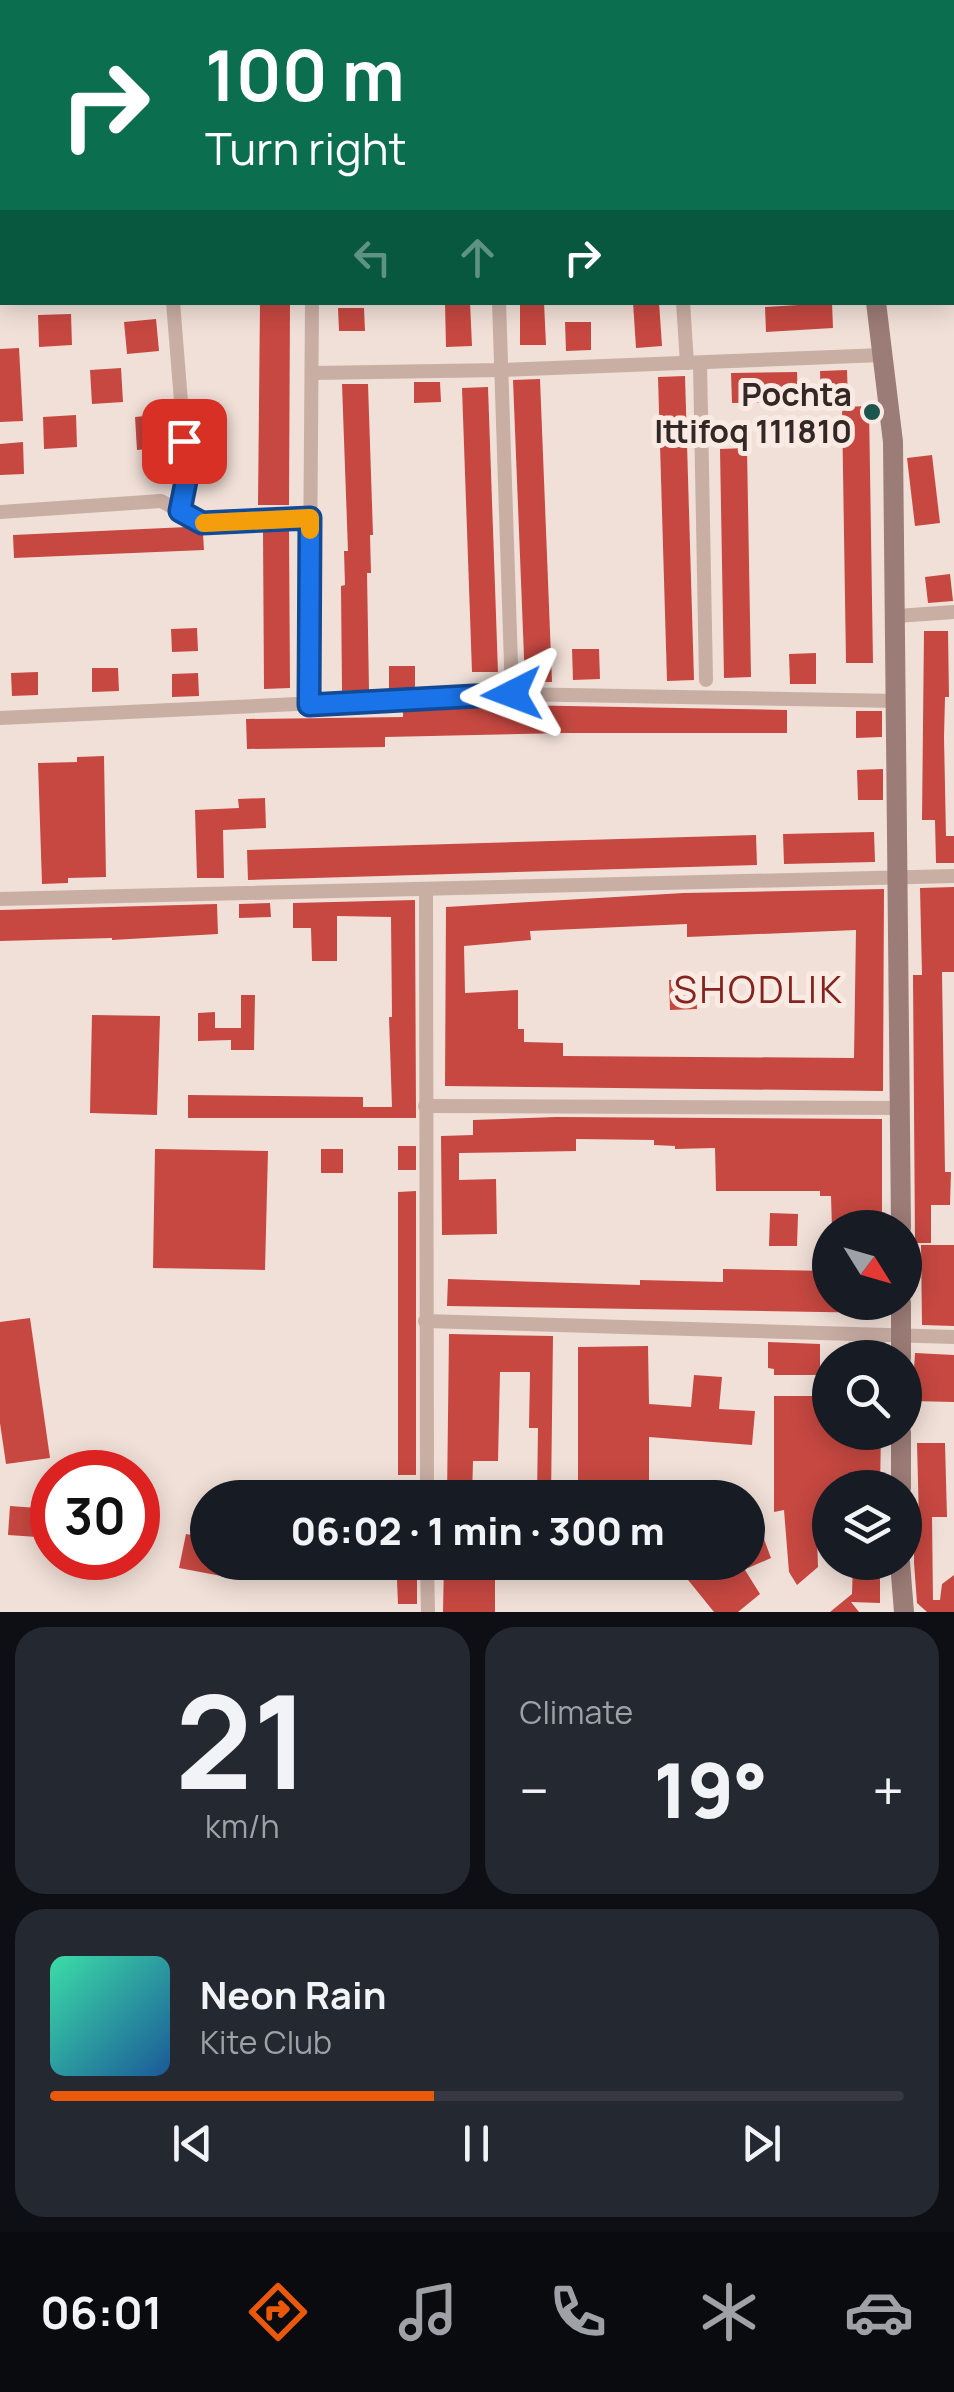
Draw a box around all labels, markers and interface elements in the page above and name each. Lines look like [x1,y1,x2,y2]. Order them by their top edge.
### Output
text: 100 m [205,26,405,122]
icon: right [40,40,170,170]
text: Turn right [205,117,406,179]
icon: left [345,230,400,285]
icon: ahead [450,230,505,285]
icon: right [555,230,610,285]
place label: Pochta Ittifoq 111810 [654,372,852,453]
pin [142,399,227,484]
marker: Pochta Ittifoq 111810 [861,401,883,423]
icon: arrive [157,414,212,469]
position arrow [460,642,564,746]
district label: SHODLIK [674,962,844,1014]
north arrow [812,1210,922,1320]
map controls [812,1210,922,1580]
button: search [812,1340,922,1450]
speed limit sign: 30 [30,1450,160,1580]
button: layers [812,1470,922,1580]
text: 06:02 · 1 min · 300 m [290,1504,665,1556]
text: 21 [175,1650,309,1828]
text: Climate [520,1690,633,1734]
text: 19° [654,1738,768,1841]
text: − [520,1752,549,1828]
text: + [872,1752,904,1828]
text: km/h [205,1804,279,1848]
text: Neon Rain [200,1968,386,2020]
text: Kite Club [200,2020,332,2064]
icon: previous [165,2116,220,2171]
icon: pause [449,2116,504,2171]
icon: next [734,2116,789,2171]
icon: directions [243,2277,313,2347]
icon: music [393,2277,463,2347]
icon: phone [543,2277,613,2347]
icon: climate [694,2277,764,2347]
icon: car [844,2277,914,2347]
text: 06:01 [40,2281,162,2343]

